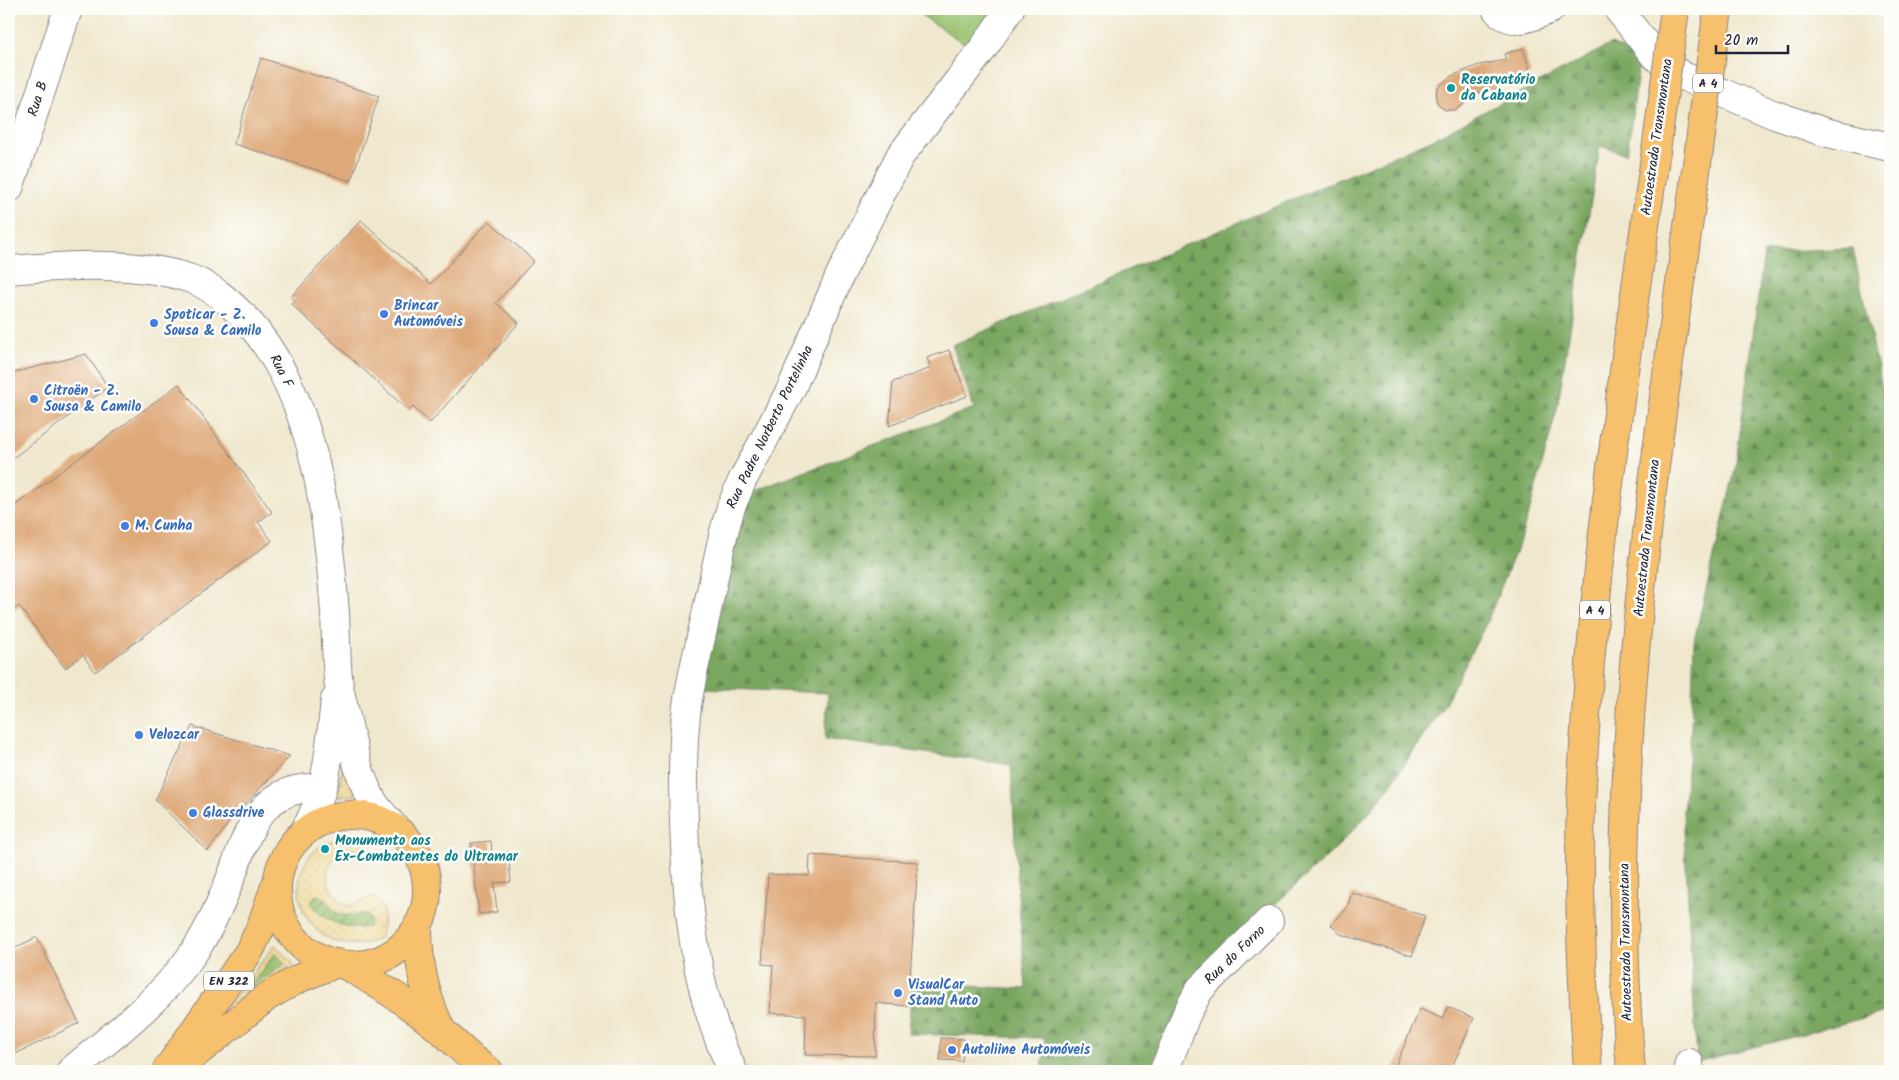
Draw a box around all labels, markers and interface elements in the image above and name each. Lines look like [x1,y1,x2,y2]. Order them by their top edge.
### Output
scale bar [1716,22,1789,54]
text: 20 m [1724,29,1758,53]
street label: Autoestrada Transmontana [1635,57,1679,217]
place label: Reservatório da Cabana [1461,69,1536,107]
road number: A 4 [1693,74,1723,92]
street label: Rua B [22,78,54,120]
marker: Reservatório da Cabana [1445,82,1457,94]
place label: Brincar Automóveis [394,295,463,333]
place label: Spoticar - Z. Sousa & Camilo [164,304,262,342]
marker: Brincar Automóveis [378,308,390,320]
marker: Spoticar - Z. Sousa & Camilo [148,317,160,329]
street label: Rua Padre Norberto Portelinha [721,342,819,512]
street label: Rua F [263,351,299,393]
place label: Citroën - Z. Sousa & Camilo [44,380,142,418]
marker: Citroën - Z. Sousa & Camilo [28,393,40,405]
street label: Autoestrada Transmontana [1628,458,1666,618]
place label: M. Cunha [135,515,193,537]
marker: M. Cunha [119,520,131,532]
road number: A 4 [1580,600,1610,620]
place label: Velozcar [149,724,200,746]
marker: Velozcar [133,729,145,741]
place label: Glassdrive [203,802,264,824]
marker: Glassdrive [187,807,199,819]
place label: Monumento aos Ex-Combatentes do Ultramar [335,830,519,868]
marker: Monumento aos Ex-Combatentes do Ultramar [319,843,331,855]
street label: Autoestrada Transmontana [1614,863,1638,1021]
street label: Rua do Forno [1199,920,1271,990]
road number: EN 322 [204,971,254,990]
place label: VisualCar Stand Auto [908,974,979,1012]
marker: VisualCar Stand Auto [892,987,904,999]
place label: Autoliine Automóveis [962,1039,1091,1061]
marker: Autoliine Automóveis [946,1044,958,1056]

